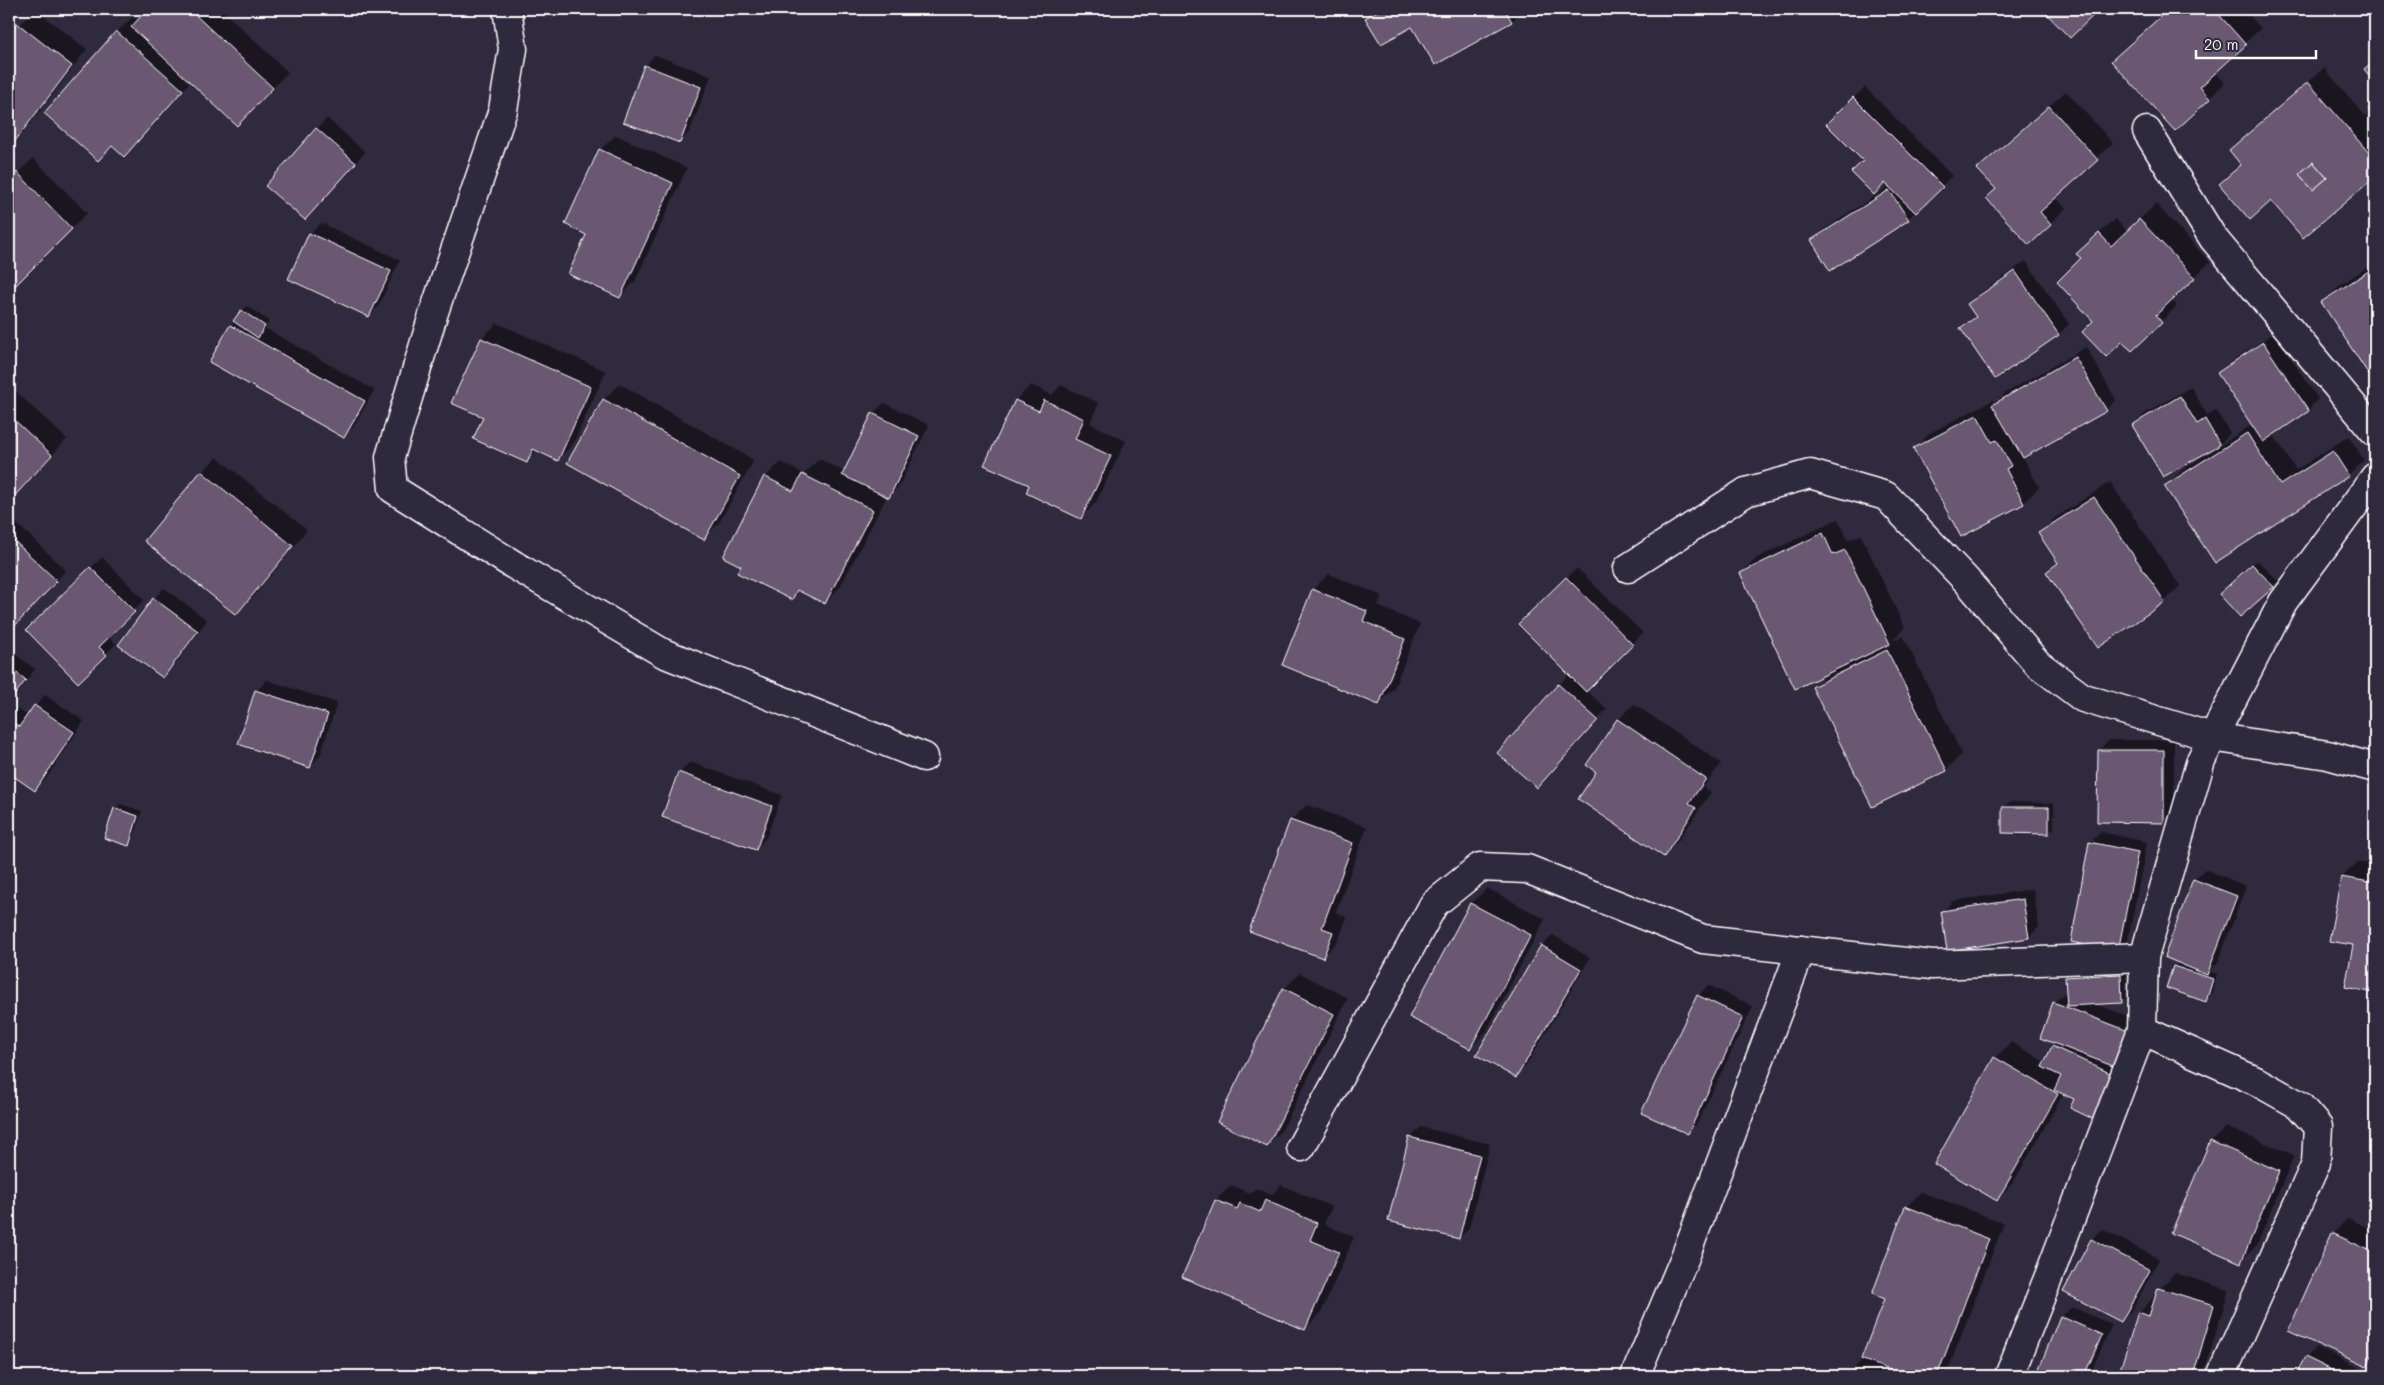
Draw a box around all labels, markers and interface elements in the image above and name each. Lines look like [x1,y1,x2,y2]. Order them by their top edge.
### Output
scale bar [2196,28,2316,60]
text: 20 m [2204,34,2238,54]

